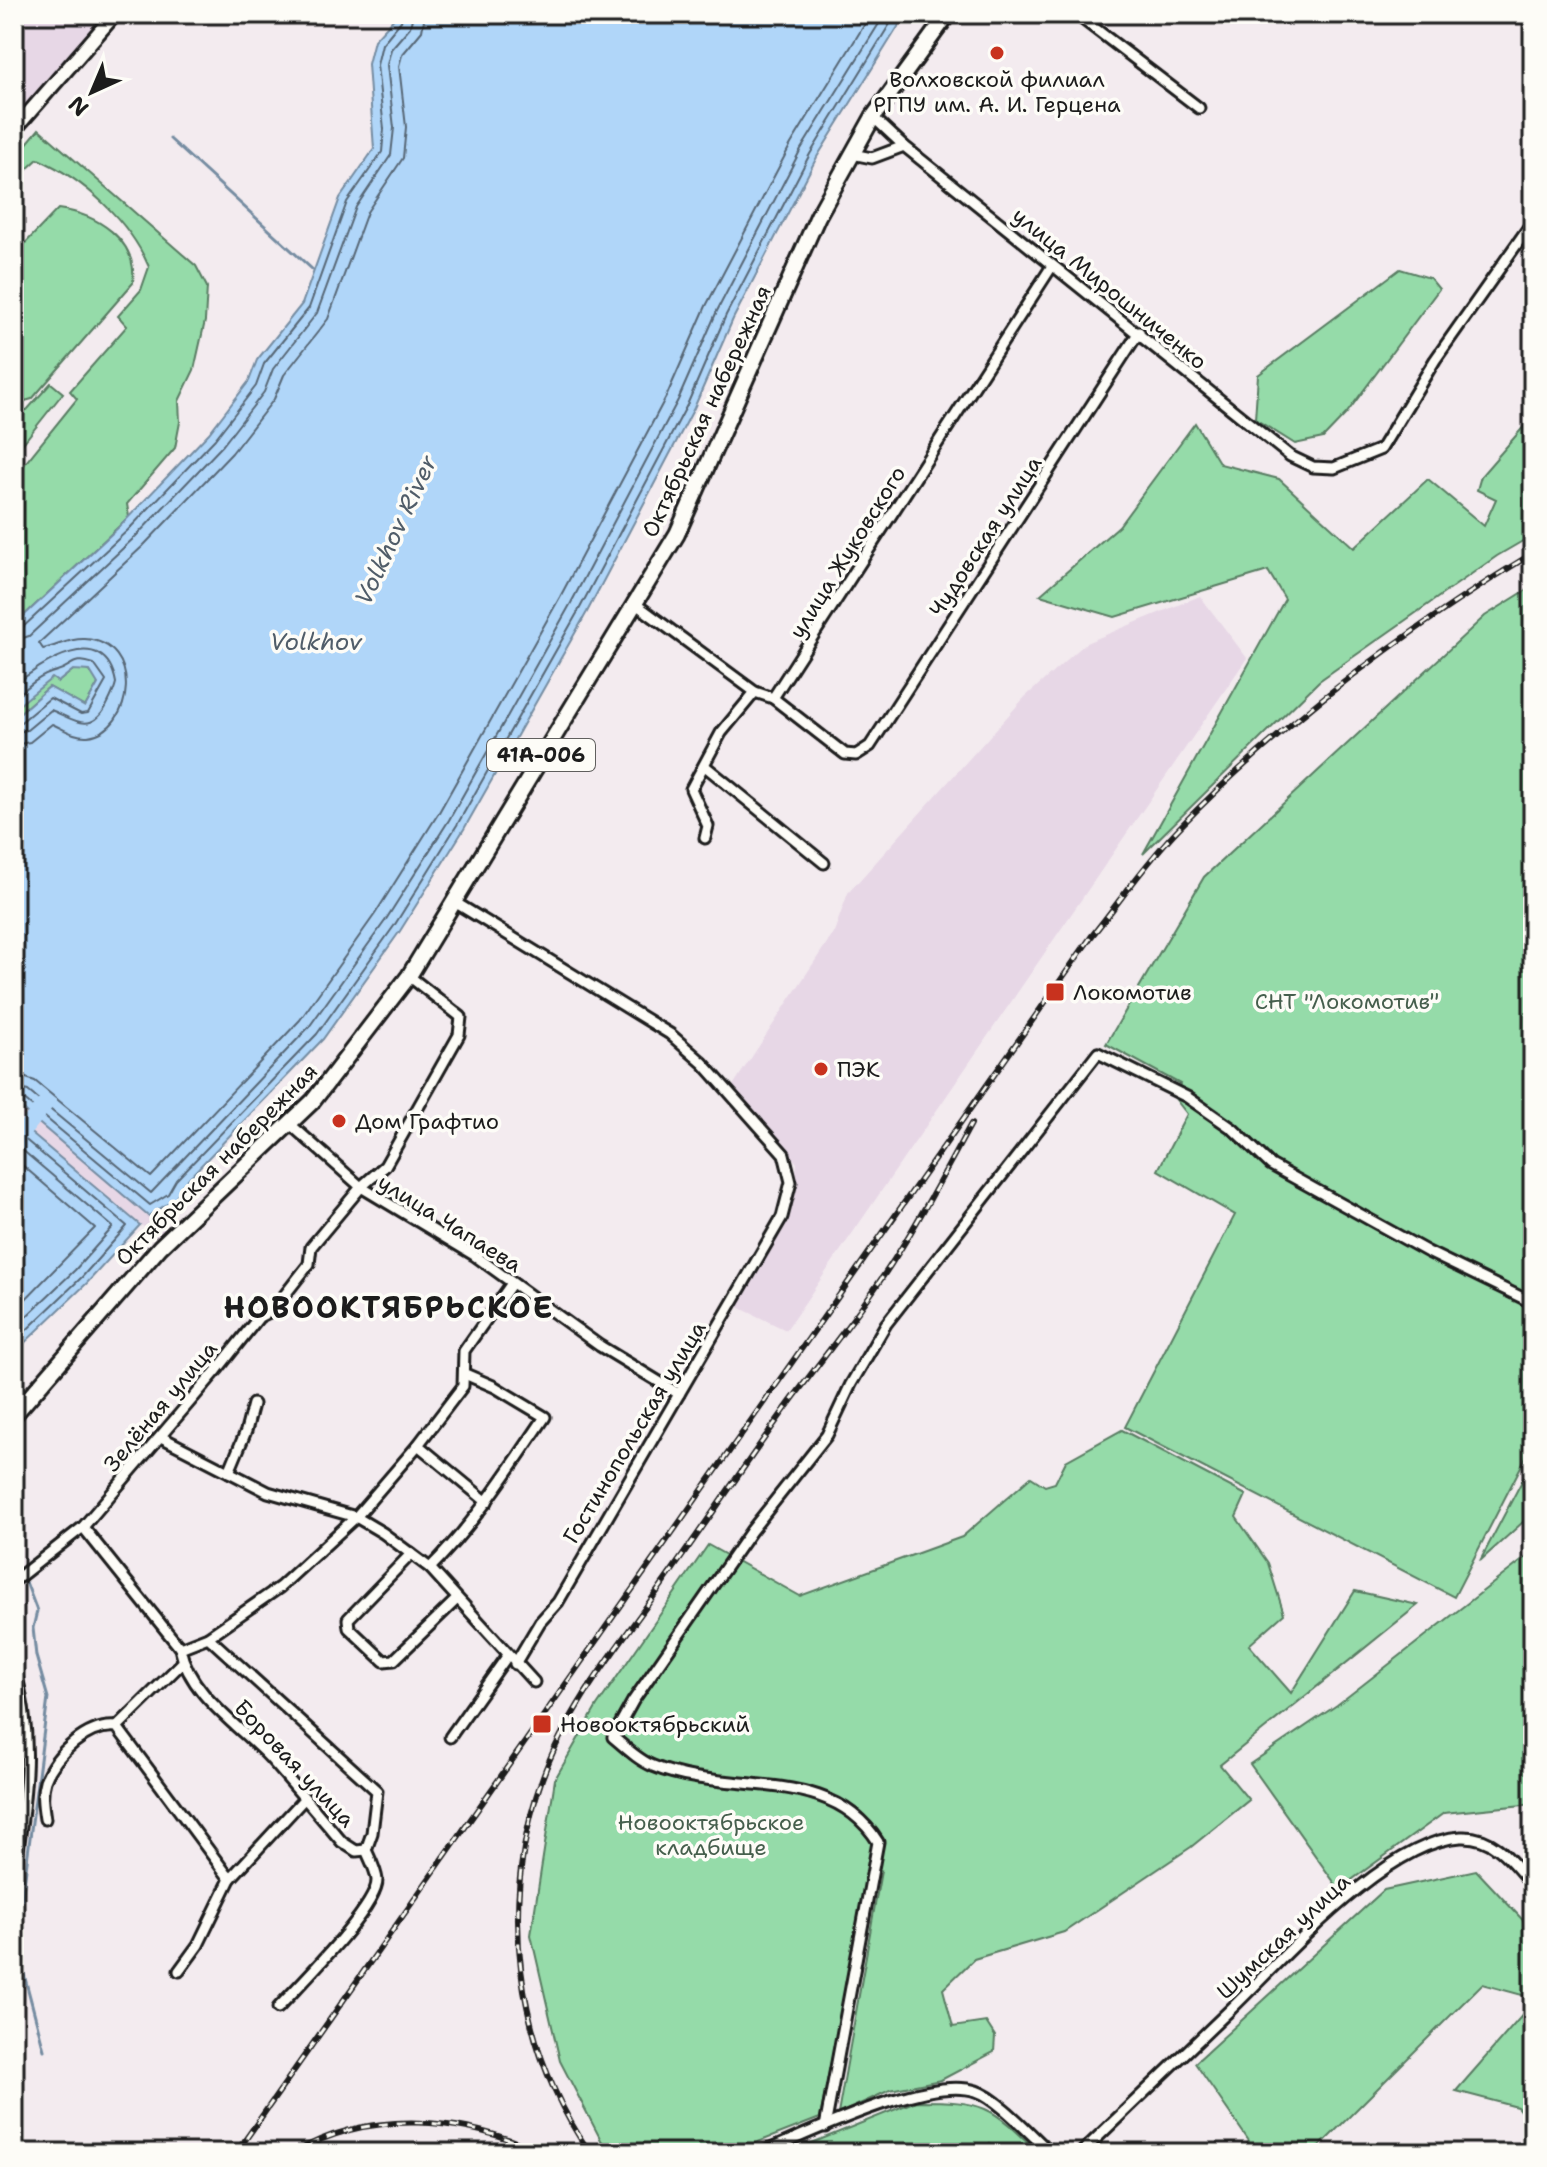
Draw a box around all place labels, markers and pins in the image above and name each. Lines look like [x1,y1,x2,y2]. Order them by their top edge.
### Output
marker: Волховской филиал РГПУ им. А. И. Герцена [988,44,1006,62]
place label: Волховской филиал РГПУ им. А. И. Герцена [873,65,1121,119]
place label: Локомотив [1073,978,1192,1007]
marker: Локомотив [1044,981,1066,1003]
place label: ПЭК [837,1055,880,1084]
marker: ПЭК [812,1060,830,1078]
place label: Дом Графтио [355,1107,499,1136]
marker: Дом Графтио [330,1112,348,1130]
place label: Новооктябрьский [560,1710,750,1739]
marker: Новооктябрьский [531,1713,553,1735]

